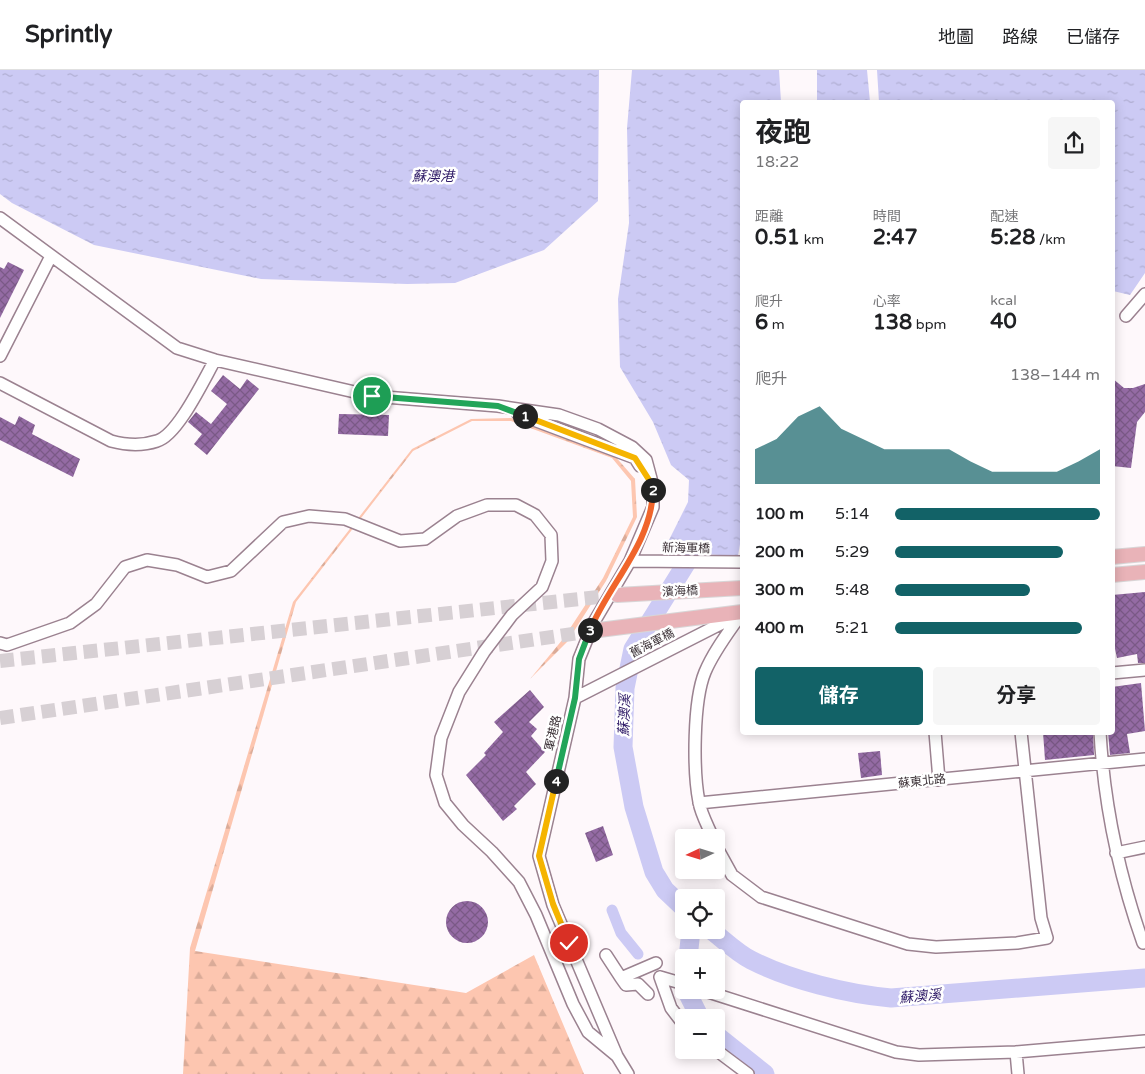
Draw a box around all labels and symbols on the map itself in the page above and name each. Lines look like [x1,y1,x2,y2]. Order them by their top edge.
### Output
water label: 蘇澳港 [412,168,456,185]
pin [351,375,393,417]
pin: 1 [512,404,538,428]
pin: 2 [640,478,666,502]
street label: 新海軍橋 [662,541,710,555]
street label: 濱海橋 [662,583,698,599]
pin: 3 [578,618,602,642]
street label: 舊海軍橋 [627,626,677,660]
water label: 蘇澳溪 [615,692,634,736]
street label: 軍港路 [542,714,564,752]
pin: 4 [544,768,568,794]
street label: 蘇東北路 [897,772,947,790]
north arrow [675,829,725,879]
pin [548,922,590,964]
water label: 蘇澳溪 [898,986,944,1007]

